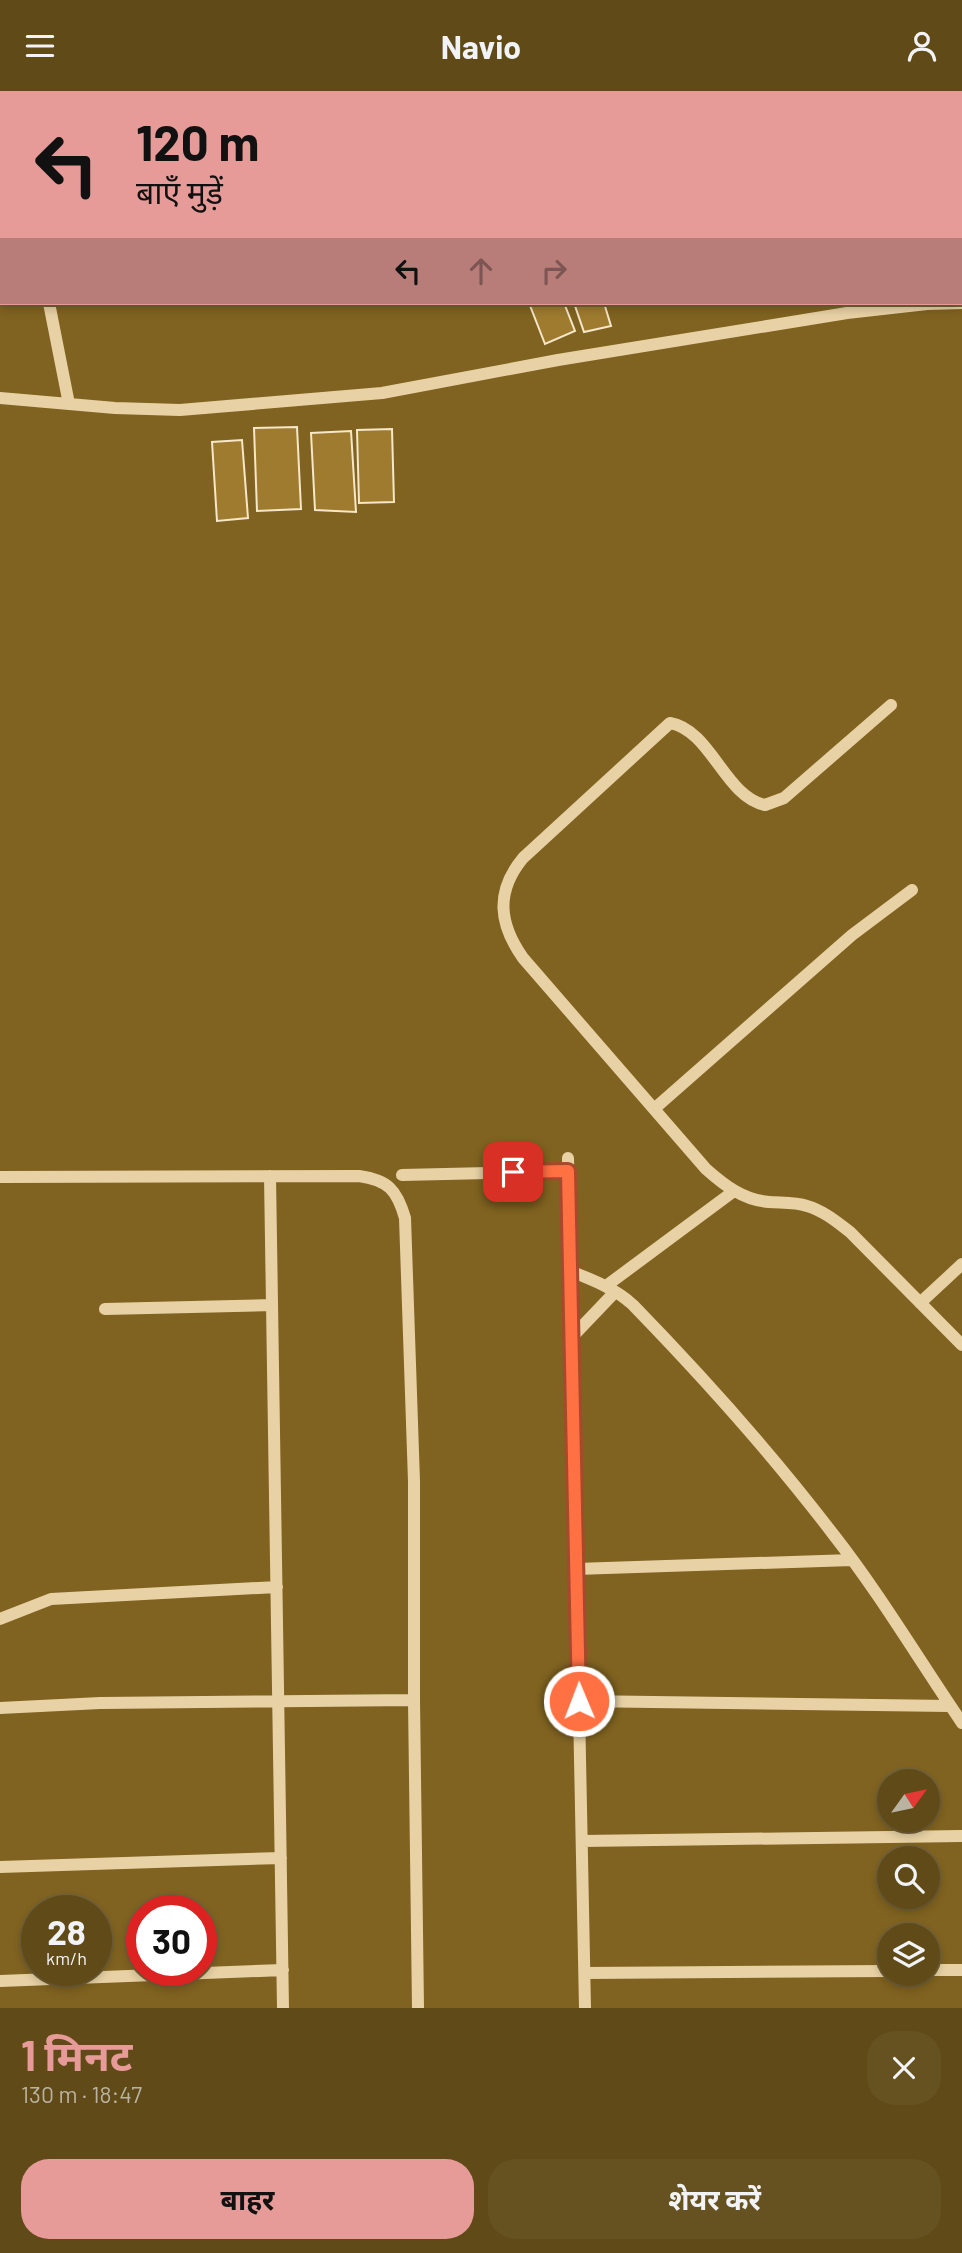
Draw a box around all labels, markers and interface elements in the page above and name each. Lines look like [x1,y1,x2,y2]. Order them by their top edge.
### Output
icon: menu [21,27,59,65]
text: Navio [441,27,521,65]
icon: person [903,27,941,65]
text: 120 m [136,112,259,171]
icon: left [21,119,112,210]
text: बाएँ मुड़ें [136,172,223,210]
icon: left [389,252,427,290]
icon: ahead [462,252,500,290]
icon: right [535,252,573,290]
pin [483,1142,543,1202]
icon: arrive [494,1153,532,1191]
position arrow [542,1664,616,1738]
north arrow [877,1769,940,1832]
map controls [877,1769,940,1986]
button: search [877,1846,940,1909]
speed limit sign: 30 [126,1895,217,1986]
text: 28 [47,1910,86,1952]
button: layers [877,1923,940,1986]
text: km/h [46,1947,87,1969]
text: 1 मिनट [21,2029,132,2079]
button: close [867,2031,941,2105]
text: 130 m · 18:47 [21,2080,142,2108]
button: बाहर [21,2159,474,2239]
button: शेयर करें [488,2159,941,2239]

